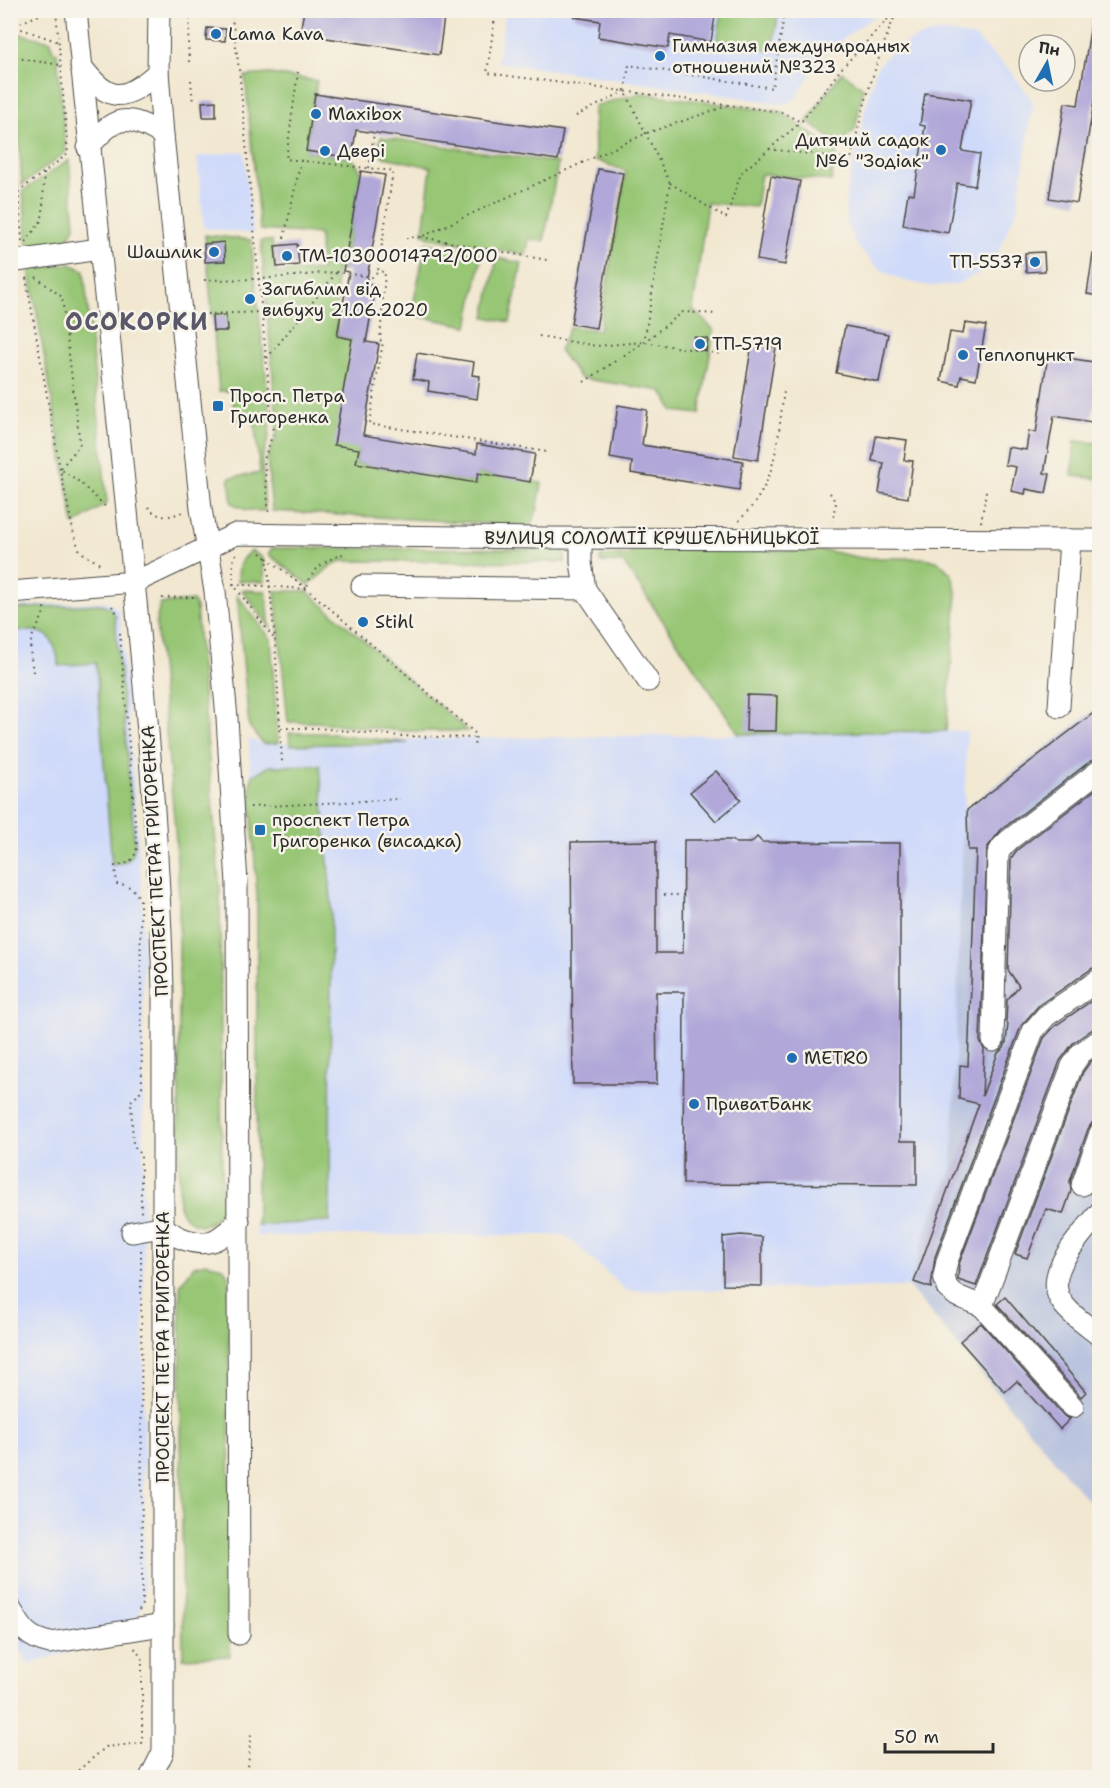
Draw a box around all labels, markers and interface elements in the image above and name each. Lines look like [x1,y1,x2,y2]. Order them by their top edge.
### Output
place label: Lama Kava [228,22,324,46]
marker: Lama Kava [209,27,223,41]
north arrow [1017,33,1077,93]
place label: Гимназия международных отношений №323 [672,34,910,79]
text: Пн [1037,37,1061,61]
marker: Гимназия международных отношений №323 [653,49,667,63]
place label: Maxibox [328,102,402,126]
marker: Maxibox [309,107,323,121]
place label: Дитячий садок №6 "Зодіак" [795,128,929,173]
place label: Двері [337,139,385,163]
marker: Дитячий садок №6 "Зодіак" [934,143,948,157]
marker: Двері [318,144,332,158]
place label: Шашлик [127,240,202,264]
place label: ТМ-10300014792/000 [299,244,498,268]
marker: Шашлик [207,245,221,259]
marker: ТМ-10300014792/000 [280,249,294,263]
place label: ТП-5537 [949,250,1023,274]
marker: ТП-5537 [1028,255,1042,269]
place label: Загиблим від вибуху 21.06.2020 [262,277,428,322]
marker: Загиблим від вибуху 21.06.2020 [243,292,257,306]
district label: ОСОКОРКИ [65,306,209,338]
place label: ТП-5719 [712,332,783,356]
marker: ТП-5719 [693,337,707,351]
place label: Теплопункт [975,343,1076,367]
marker: Теплопункт [956,348,970,362]
place label: Просп. Петра Григоренка [230,384,345,429]
marker: Просп. Петра Григоренка [211,399,225,413]
street label: ВУЛИЦЯ СОЛОМІЇ КРУШЕЛЬНИЦЬКОЇ [484,526,820,550]
place label: Stihl [375,610,414,634]
marker: Stihl [356,615,370,629]
street label: ПРОСПЕКТ ПЕТРА ГРИГОРЕНКА [136,725,174,997]
place label: проспект Петра Григоренка (висадка) [272,808,462,853]
marker: проспект Петра Григоренка (висадка) [253,823,267,837]
place label: METRO [804,1046,868,1070]
marker: METRO [785,1051,799,1065]
place label: ПриватБанк [706,1092,812,1116]
marker: ПриватБанк [687,1097,701,1111]
street label: ПРОСПЕКТ ПЕТРА ГРИГОРЕНКА [151,1211,175,1483]
scale bar [885,1716,993,1754]
text: 50 m [894,1725,939,1749]

